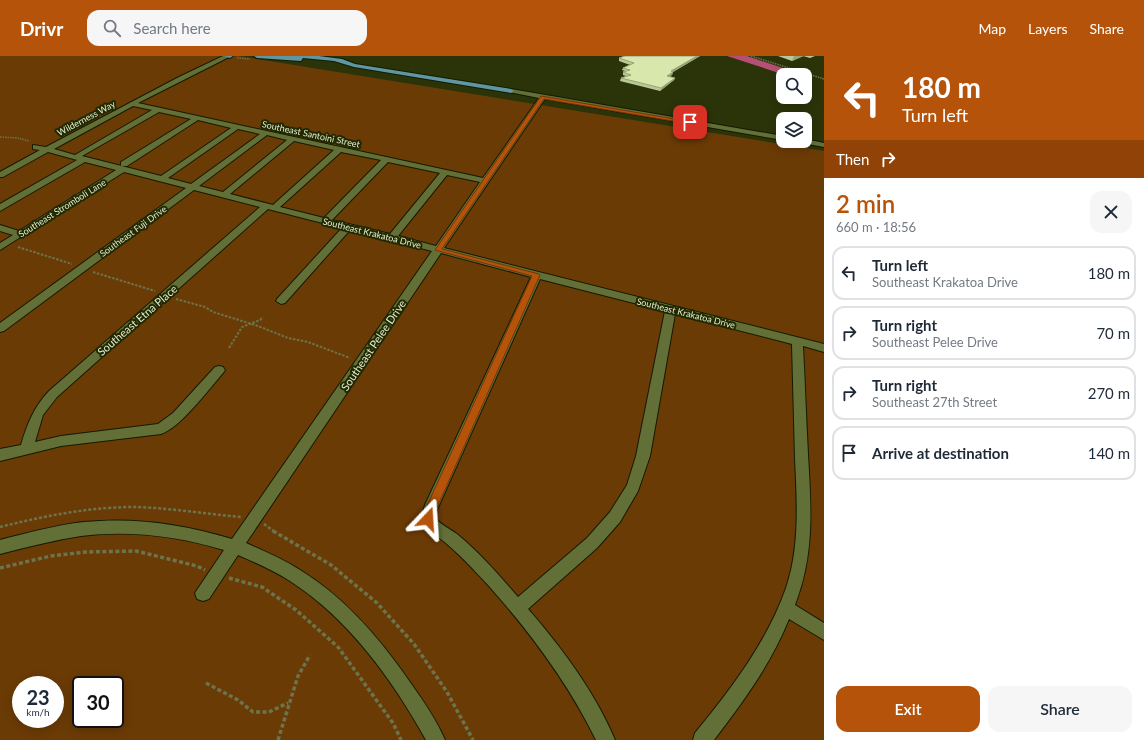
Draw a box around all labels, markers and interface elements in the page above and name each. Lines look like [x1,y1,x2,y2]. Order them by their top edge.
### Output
search box [87,10,367,46]
text: Drivr [20,17,63,40]
icon: search [101,17,123,39]
text: Search here [133,19,211,37]
text: Map [978,20,1006,37]
text: Layers [1028,20,1068,37]
text: Share [1090,20,1124,37]
map controls [776,68,812,148]
button: search [776,68,812,104]
text: 180 m [902,70,981,104]
icon: left [836,72,888,124]
street label: Wilderness Way [55,98,117,138]
text: Turn left [902,104,968,126]
pin [673,105,707,139]
icon: arrive [679,111,701,133]
button: layers [776,112,812,148]
street label: Southeast Santoini Street [261,118,362,150]
icon: right [877,148,899,170]
text: Then [836,150,869,168]
street label: Southeast Stromboli Lane [16,176,108,239]
text: 2 min [836,189,895,218]
button: close [1090,191,1132,233]
street label: Southeast Fuji Drive [98,203,169,259]
street label: Southeast Krakatoa Drive [322,215,423,251]
text: 660 m · 18:56 [836,219,916,235]
text: Turn left [872,256,928,274]
icon: left [838,262,860,284]
text: 180 m [1088,264,1130,282]
text: Southeast Krakatoa Drive [872,274,1018,290]
street label: Southeast Etna Place [95,282,180,358]
street label: Southeast Krakatoa Drive [636,295,737,331]
street label: Southeast Pelee Drive [338,297,408,393]
text: Turn right [872,316,937,334]
icon: right [838,322,860,344]
text: 70 m [1096,324,1130,342]
text: Southeast Pelee Drive [872,334,998,350]
text: Turn right [872,376,937,394]
icon: right [838,382,860,404]
text: 270 m [1088,384,1130,402]
text: Southeast 27th Street [872,394,997,410]
icon: arrive [838,442,860,464]
text: Arrive at destination [872,444,1009,462]
text: 140 m [1088,444,1130,462]
position arrow [407,498,449,540]
speed limit sign: 30 [72,676,124,728]
text: 23 [26,685,50,709]
button: Exit [836,686,980,732]
button: Share [988,686,1132,732]
text: km/h [26,706,50,718]

